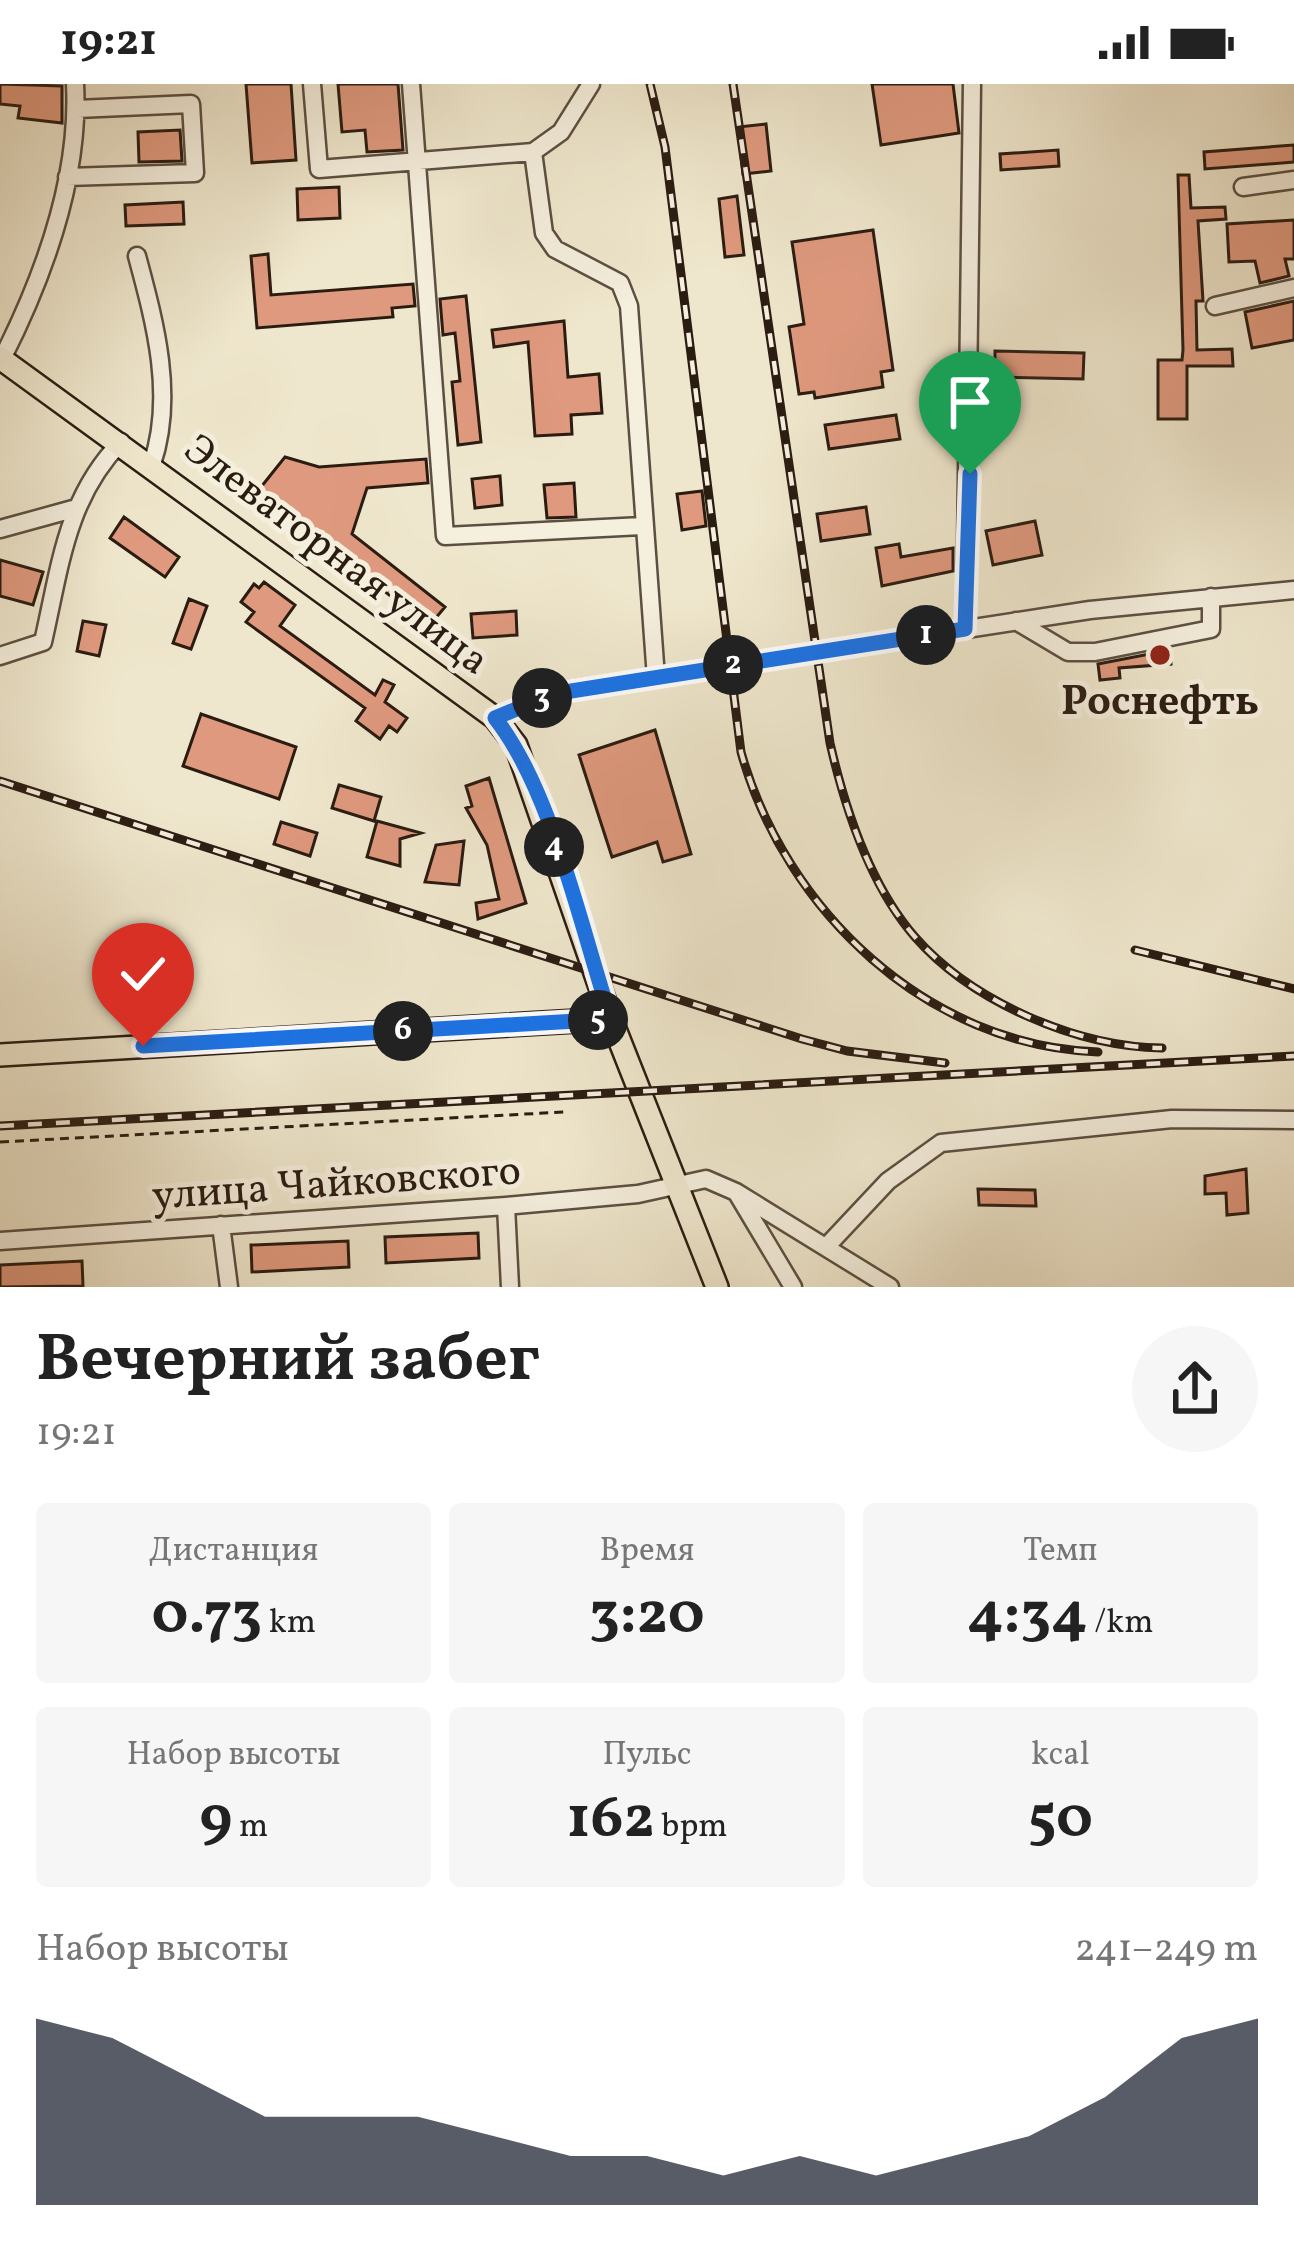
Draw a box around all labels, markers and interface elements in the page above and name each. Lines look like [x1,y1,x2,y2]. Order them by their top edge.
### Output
text: 19:21 [60,11,157,74]
pin [919,351,1021,474]
icon: arrive [937,369,1003,435]
street label: Элеваторная улица [170,422,500,691]
pin: 1 [896,605,956,665]
text: 1 [919,612,933,658]
pin: 2 [703,635,763,695]
text: 2 [724,642,742,688]
marker: Роснефть [1147,642,1173,668]
pin: 3 [512,668,572,728]
place label: Роснефть [1061,674,1259,733]
text: 3 [534,675,550,721]
pin: 4 [524,817,584,877]
text: 4 [544,824,564,870]
pin [92,923,194,1046]
icon: check [110,941,176,1007]
pin: 5 [568,990,628,1050]
text: 5 [590,997,606,1043]
pin: 6 [373,1001,433,1061]
text: 6 [394,1008,412,1054]
street label: улица Чайковского [150,1143,523,1228]
text: Вечерний забег [36,1316,540,1408]
button: share [1132,1326,1258,1452]
text: 19:21 [36,1407,117,1461]
text: Дистанция [149,1529,319,1575]
text: Время [600,1529,694,1575]
text: Темп [1023,1529,1098,1575]
text: 0.73 [151,1575,262,1658]
text: 3:20 [589,1575,705,1658]
text: 4:34 [967,1575,1088,1658]
text: km [262,1601,316,1647]
text: /km [1088,1601,1153,1647]
text: Набор высоты [127,1733,341,1779]
text: Пульс [602,1733,692,1779]
text: kcal [1031,1733,1090,1779]
text: 9 [199,1779,232,1862]
text: 162 [566,1779,655,1862]
text: 50 [1028,1779,1093,1862]
text: m [232,1805,268,1851]
text: bpm [655,1805,728,1851]
text: Набор высоты [36,1923,289,1977]
text: 241–249 m [1074,1923,1258,1977]

